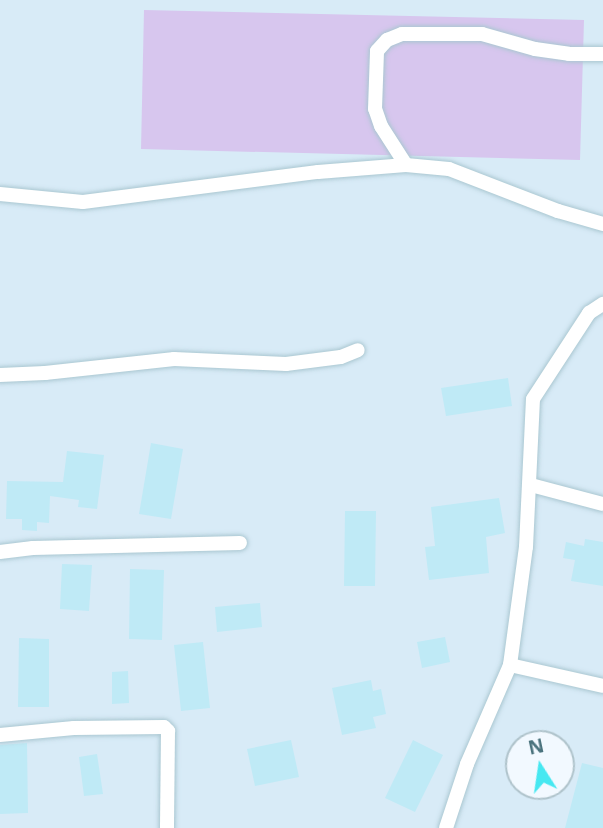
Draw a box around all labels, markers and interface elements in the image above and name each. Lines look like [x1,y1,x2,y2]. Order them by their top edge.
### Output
north arrow [505,730,575,800]
text: N [526,732,546,761]

